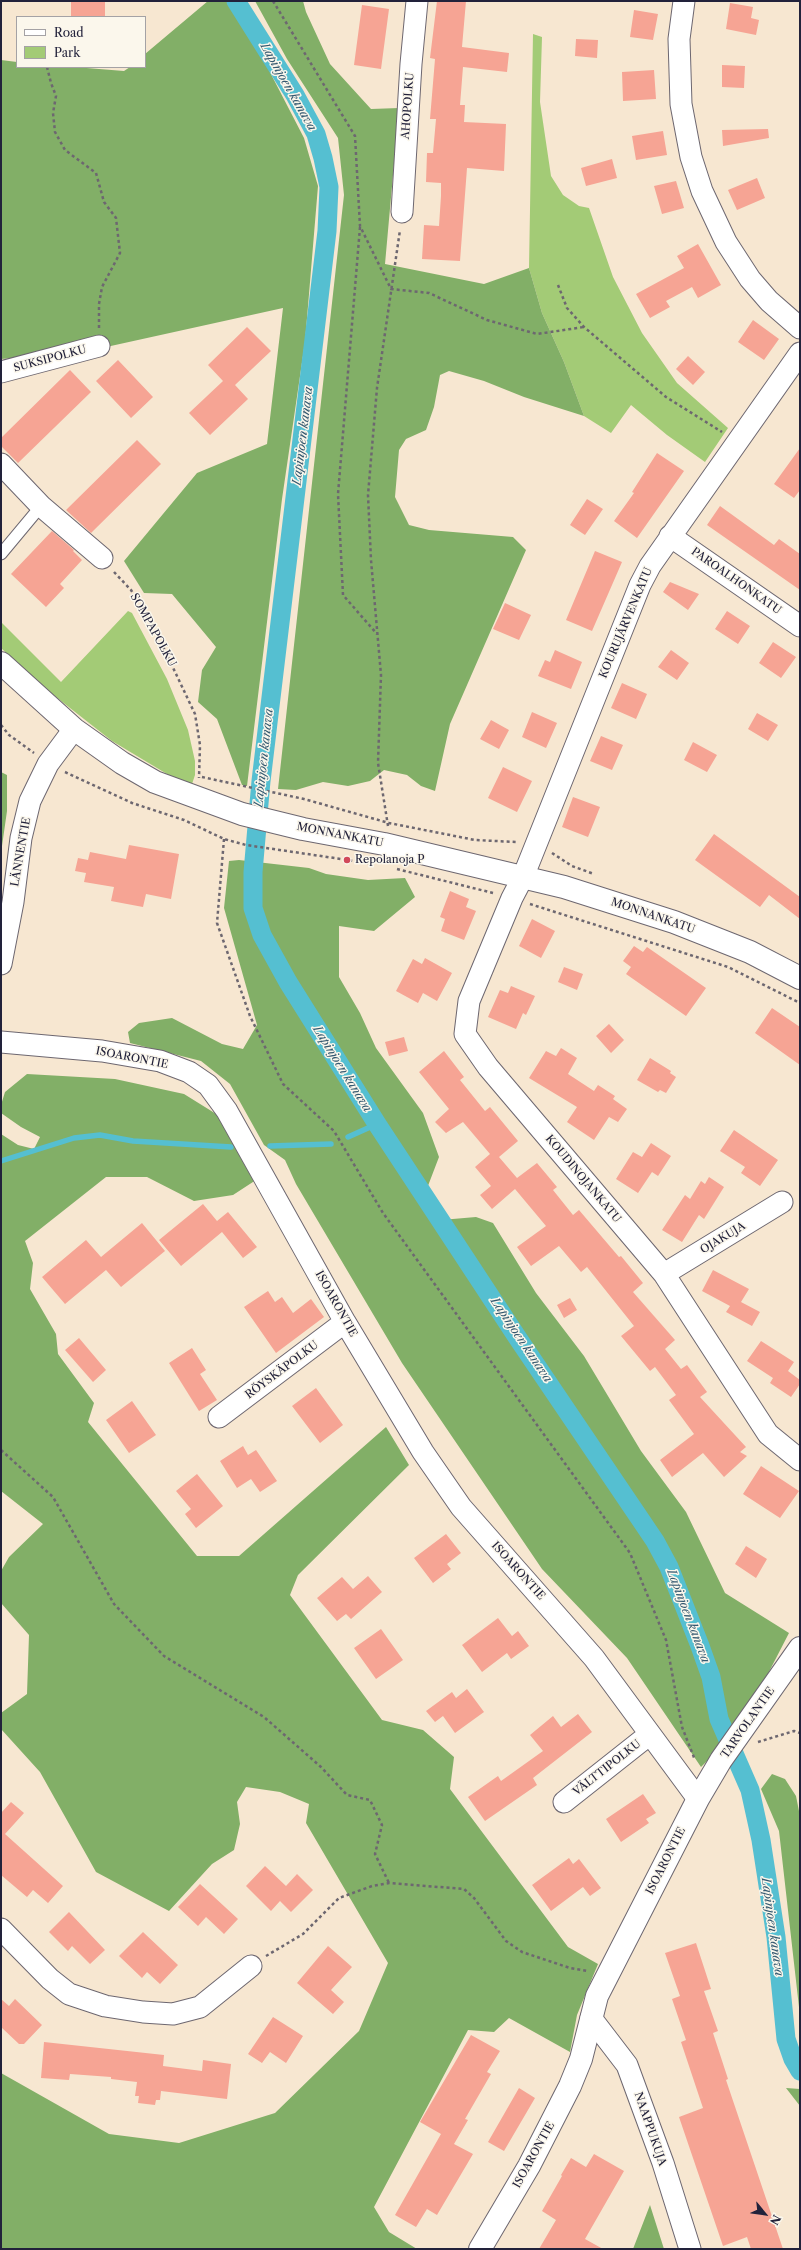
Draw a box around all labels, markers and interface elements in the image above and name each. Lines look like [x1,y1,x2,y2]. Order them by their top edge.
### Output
legend [16,16,146,68]
text: Road [54,25,84,40]
water label: Lapinjoen kanava [257,40,319,134]
text: Park [54,45,80,60]
street label: AHOPOLKU [399,72,417,140]
street label: SUKSIPOLKU [12,343,88,375]
water label: Lapinjoen kanava [290,386,316,486]
street label: PAROALHONKATU [688,545,784,617]
street label: KOURUJÄRVENKATU [597,566,655,680]
street label: SOMPAPOLKU [127,591,179,669]
water label: Lapinjoen kanava [252,708,276,808]
street label: LÄNNENTIE [8,816,34,888]
street label: MONNANKATU [296,820,384,850]
place label: Repolanoja P [355,853,424,867]
marker: Repolanoja P [342,855,352,865]
street label: MONNANKATU [609,895,697,937]
water label: Lapinjoen kanava [310,1023,374,1115]
street label: ISOARONTIE [95,1044,169,1072]
street label: KOUDINOJANKATU [542,1133,624,1225]
street label: OJAKUJA [698,1219,748,1257]
street label: ISOARONTIE [312,1269,360,1339]
water label: Lapinjoen kanava [487,1295,555,1385]
street label: RÖYSKÄPOLKU [243,1338,321,1402]
street label: ISOARONTIE [488,1539,548,1603]
water label: Lapinjoen kanava [663,1567,713,1665]
street label: TARVOLANTIE [718,1685,778,1761]
street label: VÄLTTIPOLKU [570,1737,644,1799]
street label: ISOARONTIE [643,1825,689,1897]
water label: Lapinjoen kanava [758,1877,786,1977]
street label: NAAPPUKUJA [631,2090,669,2168]
street label: ISOARONTIE [510,2120,558,2190]
north arrow [745,2194,785,2234]
text: N [767,2212,784,2227]

